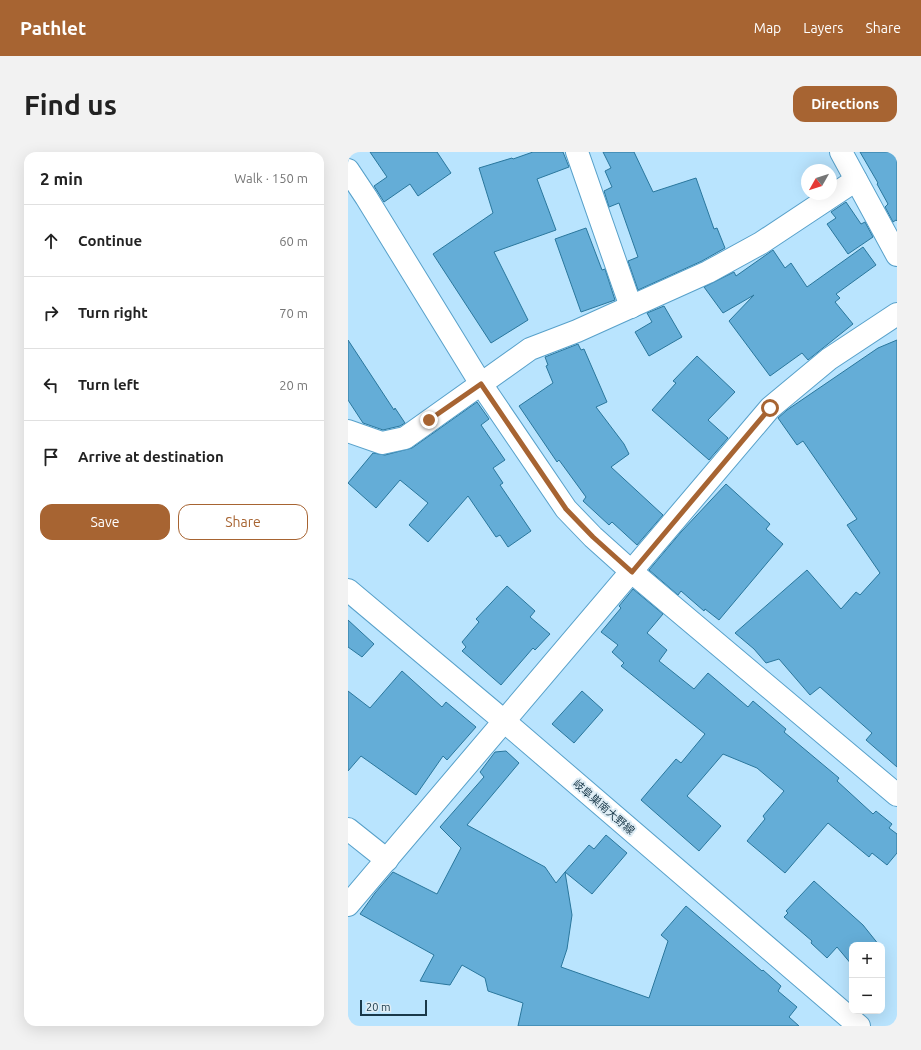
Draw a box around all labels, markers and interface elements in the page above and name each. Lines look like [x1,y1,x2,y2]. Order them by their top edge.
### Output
text: Pathlet [20,17,86,39]
text: Map [754,20,781,36]
text: Layers [803,20,843,36]
text: Share [865,20,901,36]
button: Directions [793,86,897,122]
text: Find us [24,89,117,120]
north arrow [801,164,837,200]
text: 2 min [40,169,83,188]
text: Walk · 150 m [234,171,308,185]
icon: ahead [40,230,62,252]
text: Continue [78,232,142,249]
text: 60 m [279,234,308,248]
icon: right [40,302,62,324]
text: Turn right [78,304,148,321]
text: 70 m [279,306,308,320]
icon: left [40,374,62,396]
text: Turn left [78,376,139,393]
text: 20 m [279,378,308,392]
route start [761,399,779,417]
route end [420,411,438,429]
icon: arrive [40,446,62,468]
text: Arrive at destination [78,448,224,465]
button: Save [40,504,170,540]
button: Share [178,504,308,540]
street label: 岐阜巣南大野線 [571,777,637,837]
map controls [849,942,885,1014]
button: + [849,942,885,978]
button: − [849,978,885,1014]
scale bar [360,998,427,1017]
text: 20 m [366,1001,390,1013]

